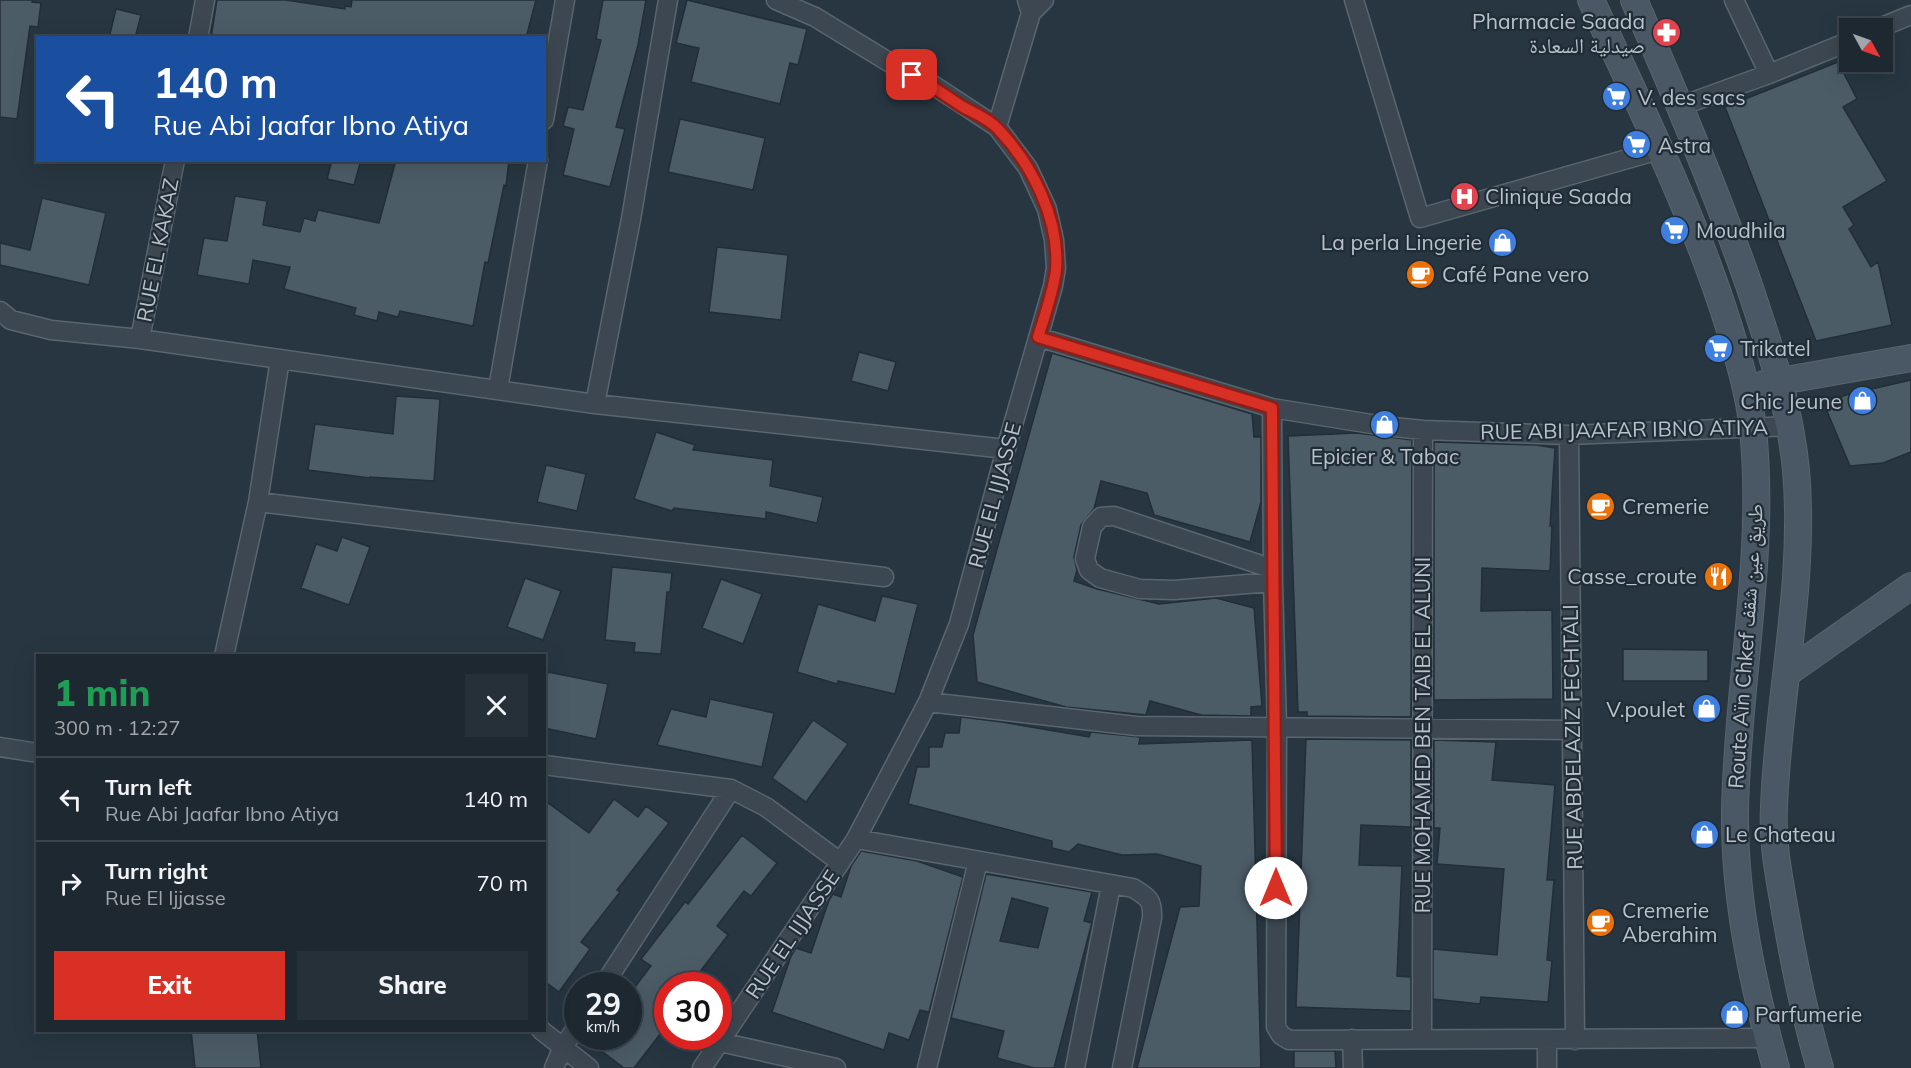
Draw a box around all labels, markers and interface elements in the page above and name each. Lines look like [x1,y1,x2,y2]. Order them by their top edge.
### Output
place label: Pharmacie Saada صيدلية السعادة [1472,8,1645,58]
pharmacy icon: Pharmacie Saada صيدلية السعادة [1650,17,1682,49]
north arrow [1839,18,1893,72]
map controls [1839,18,1893,72]
pin [886,49,937,100]
text: 140 m [153,56,278,109]
icon: arrive [895,58,928,91]
icon: left [54,60,132,138]
supermarket icon: V. des sacs [1601,81,1633,113]
place label: V. des sacs [1638,84,1746,110]
text: Rue Abi Jaafar Ibno Atiya [153,108,469,142]
supermarket icon: Astra [1621,129,1653,161]
place label: Astra [1658,132,1711,158]
street label: RUE EL KAKAZ [130,176,184,324]
hospital icon: Clinique Saada [1448,180,1480,212]
place label: Clinique Saada [1485,183,1632,209]
supermarket icon: Moudhila [1659,214,1691,246]
place label: Moudhila [1696,217,1786,243]
shop icon: La perla Lingerie [1487,226,1519,258]
place label: La perla Lingerie [1321,229,1482,255]
cafe icon: Café Pane vero [1405,258,1437,290]
place label: Café Pane vero [1442,261,1589,287]
supermarket icon: Trikatel [1703,332,1735,364]
place label: Trikatel [1740,335,1811,361]
shop icon: Chic Jeune [1847,385,1879,417]
place label: Chic Jeune [1740,388,1842,414]
shop icon: Epicier & Tabac [1369,409,1401,441]
street label: RUE ABI JAAFAR IBNO ATIYA [1480,413,1769,445]
street label: RUE EL IJJASSE [962,419,1026,571]
place label: Epicier & Tabac [1311,443,1459,469]
cafe icon: Cremerie [1585,490,1617,522]
place label: Cremerie [1622,493,1709,519]
street label: Route Aïn Chkef طريق عين شقف [1722,503,1769,789]
street label: RUE MOHAMED BEN TAIB EL ALUNI [1409,557,1435,913]
restaurant icon: Casse_croute [1702,560,1734,592]
place label: Casse_croute [1567,563,1697,589]
street label: RUE ABDELAZIZ FECHTALI [1557,604,1587,870]
text: 1 min [54,670,150,715]
button: close [465,674,528,737]
shop icon: V.poulet [1690,693,1722,725]
place label: V.poulet [1606,696,1685,722]
text: 300 m · 12:27 [54,715,180,740]
text: Turn left [105,773,192,801]
icon: left [54,783,87,816]
text: 140 m [463,785,528,813]
text: Rue Abi Jaafar Ibno Atiya [105,801,339,826]
shop icon: Le Chateau [1688,818,1720,850]
place label: Le Chateau [1725,821,1836,847]
position arrow [1244,856,1308,920]
text: Turn right [105,857,208,885]
street label: RUE EL IJJASSE [739,865,845,1003]
icon: right [54,867,87,900]
text: 70 m [477,869,528,897]
text: Rue El Ijjasse [105,885,226,910]
place label: Cremerie Aberahim [1622,897,1717,947]
cafe icon: Cremerie Aberahim [1585,906,1617,938]
button: Exit [54,951,285,1020]
button: Share [297,951,528,1020]
speed limit sign: 30 [654,972,732,1050]
text: 29 [585,985,621,1023]
shop icon: Parfumerie [1718,998,1750,1030]
place label: Parfumerie [1755,1001,1862,1027]
text: km/h [586,1017,620,1036]

